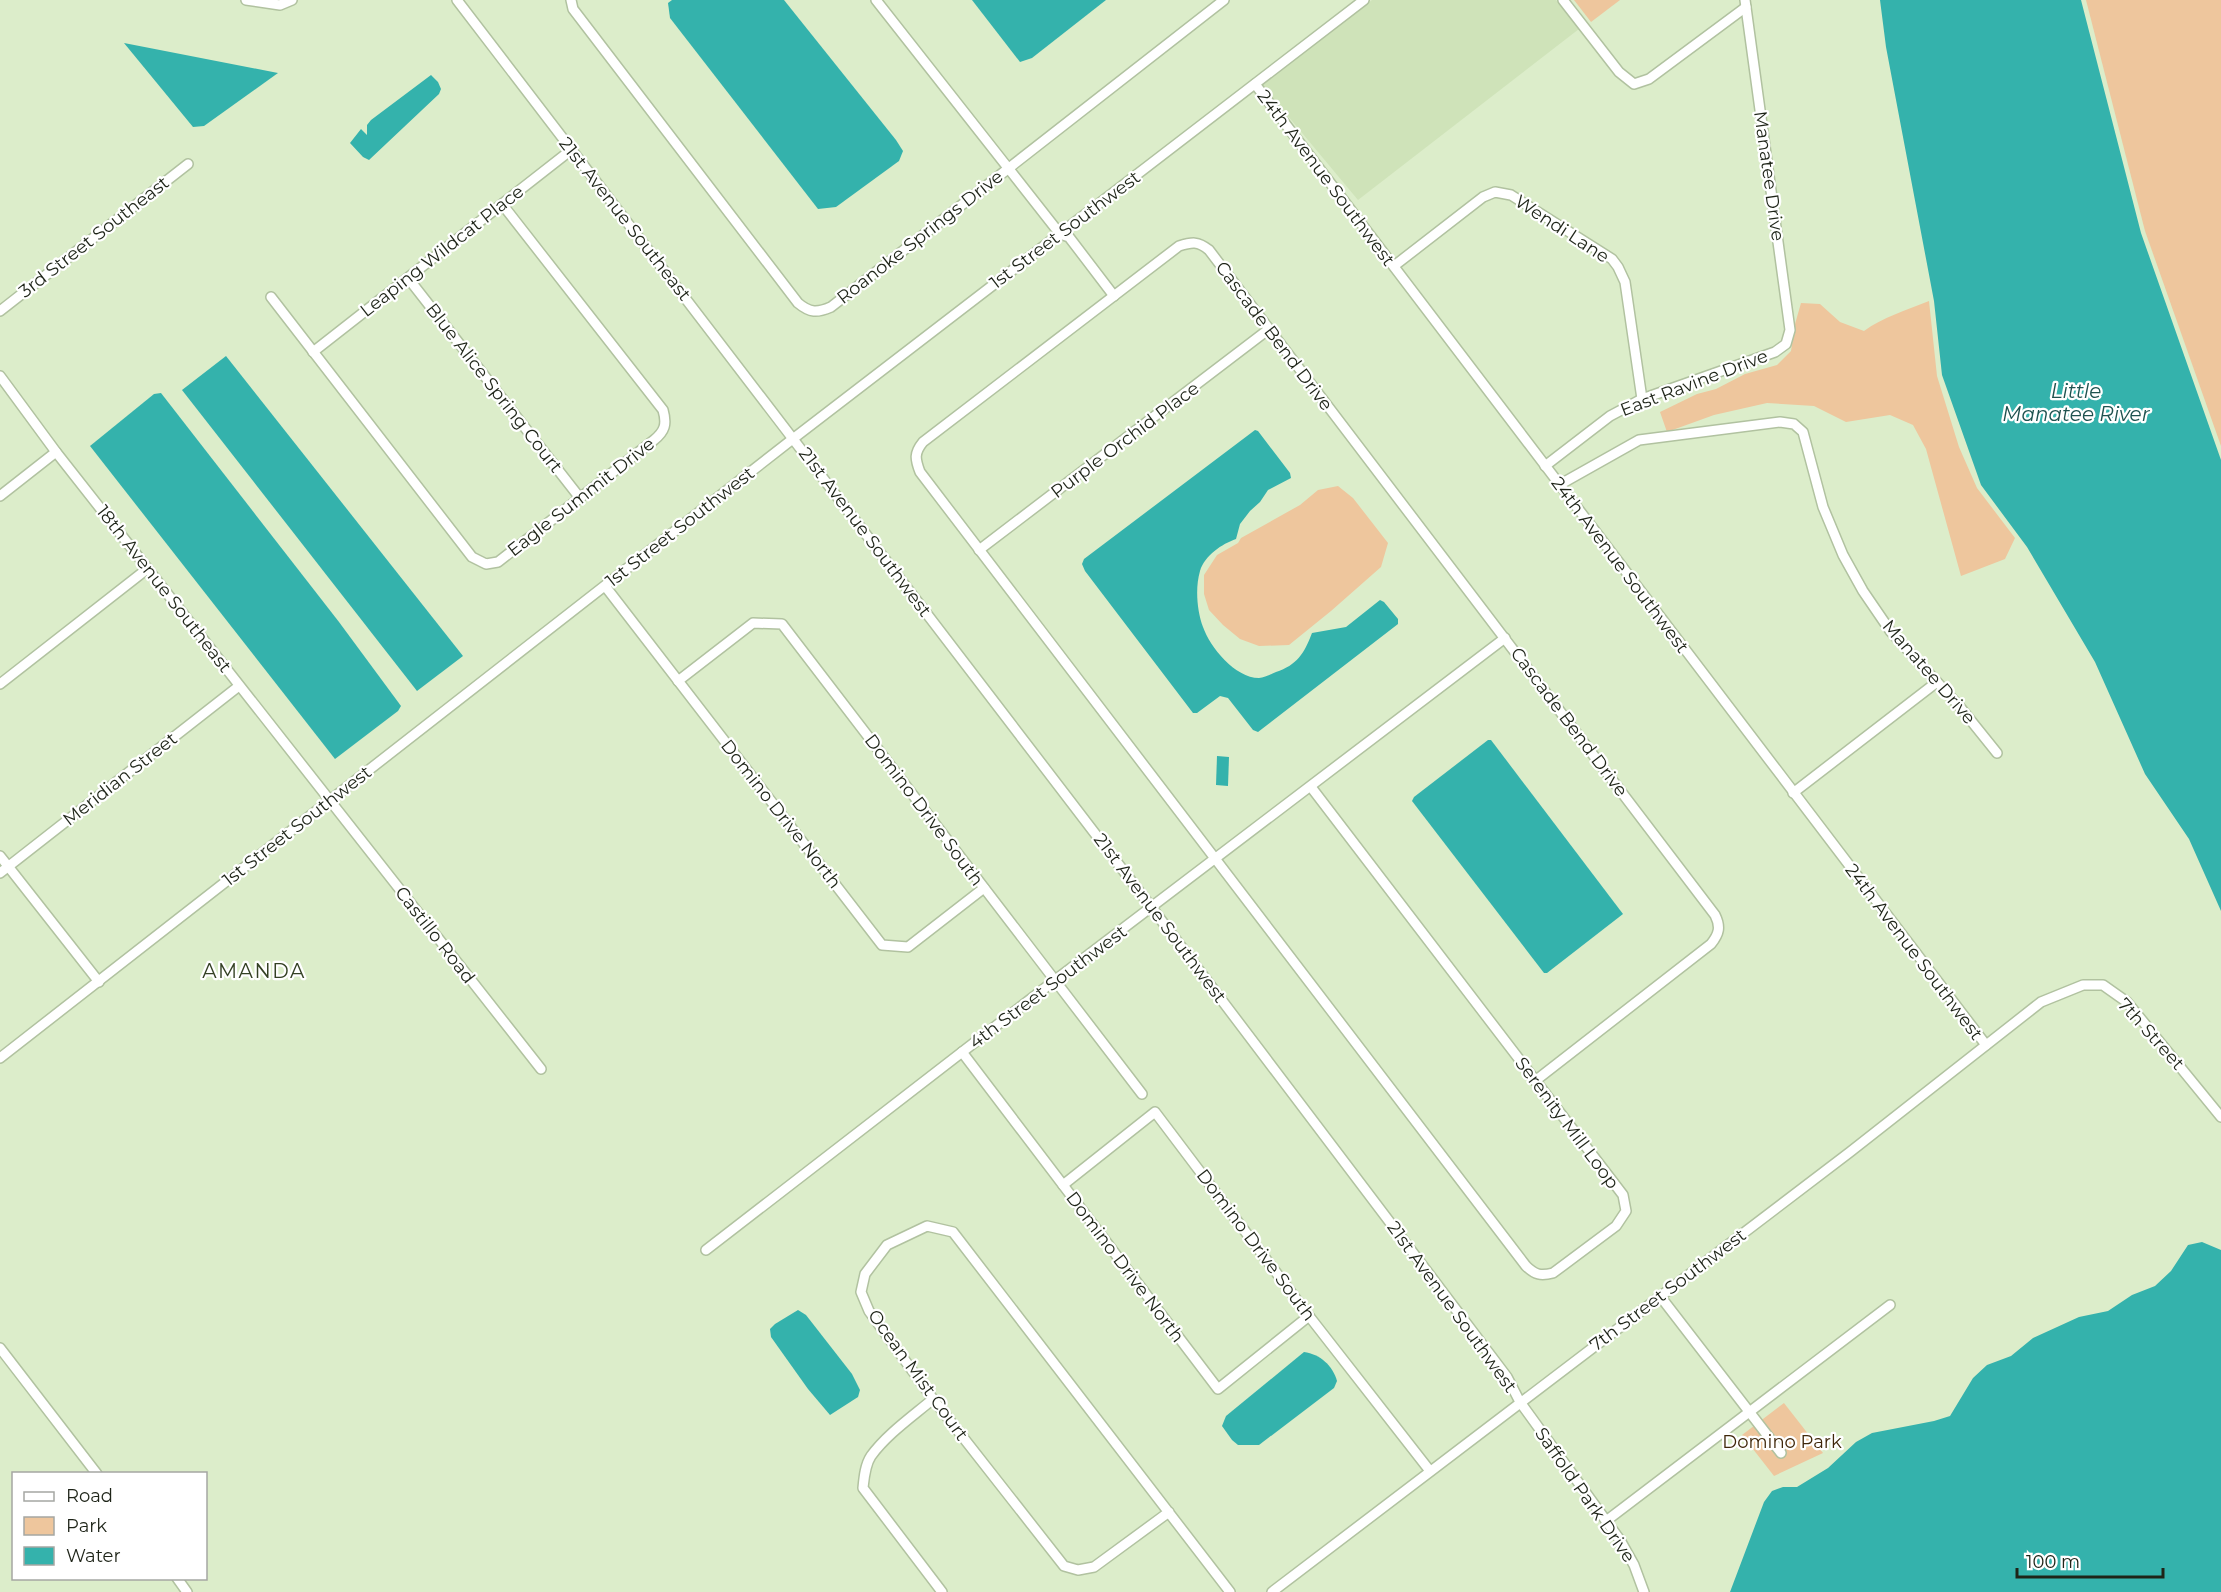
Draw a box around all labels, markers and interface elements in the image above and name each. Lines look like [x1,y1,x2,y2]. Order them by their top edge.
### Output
street label: 24th Avenue Southwest [1253,86,1399,270]
street label: Manatee Drive [1749,110,1789,243]
street label: 21st Avenue Southeast [554,133,696,305]
street label: Roanoke Springs Drive [833,165,1007,309]
street label: 1st Street Southwest [985,166,1145,294]
street label: 3rd Street Southeast [15,172,173,302]
street label: Leaping Wildcat Place [356,180,528,322]
street label: Wendi Lane [1511,190,1613,268]
street label: Cascade Bend Drive [1211,257,1337,415]
street label: Blue Alice Spring Court [421,299,567,477]
street label: East Ravine Drive [1617,345,1771,421]
street label: Purple Orchid Place [1047,377,1204,503]
water label: Little Manatee River [2002,379,2151,426]
street label: Eagle Summit Drive [503,433,659,561]
street label: 21st Avenue Southwest [794,443,936,621]
street label: 1st Street Southwest [601,462,759,592]
street label: 24th Avenue Southwest [1547,473,1693,657]
street label: 18th Avenue Southeast [92,501,236,677]
street label: Manatee Drive [1878,615,1980,729]
street label: Cascade Bend Drive [1506,643,1632,801]
street label: Meridian Street [58,728,182,830]
street label: Domino Drive South [860,730,988,890]
street label: Domino Drive North [716,735,846,893]
street label: 1st Street Southwest [218,761,376,891]
street label: 21st Avenue Southwest [1089,829,1231,1007]
street label: 24th Avenue Southwest [1841,860,1987,1044]
street label: Castillo Road [390,882,480,988]
street label: 4th Street Southwest [965,921,1131,1053]
district label: AMANDA [202,959,306,983]
street label: 7th Street [2113,994,2189,1074]
street label: Serenity Mill Loop [1510,1053,1624,1193]
street label: Domino Drive South [1192,1165,1320,1325]
street label: Domino Drive North [1061,1187,1189,1347]
street label: 21st Avenue Southwest [1382,1217,1522,1397]
street label: 7th Street Southwest [1586,1224,1750,1356]
street label: Ocean Mist Court [863,1305,973,1445]
street label: Saffold Park Drive [1530,1423,1640,1567]
park label: Domino Park [1722,1431,1842,1453]
legend [12,1472,207,1580]
text: Road [66,1485,113,1507]
text: Park [66,1515,107,1537]
scale bar [2017,1541,2162,1579]
text: Water [66,1545,121,1567]
text: 100 m [2026,1551,2080,1573]

